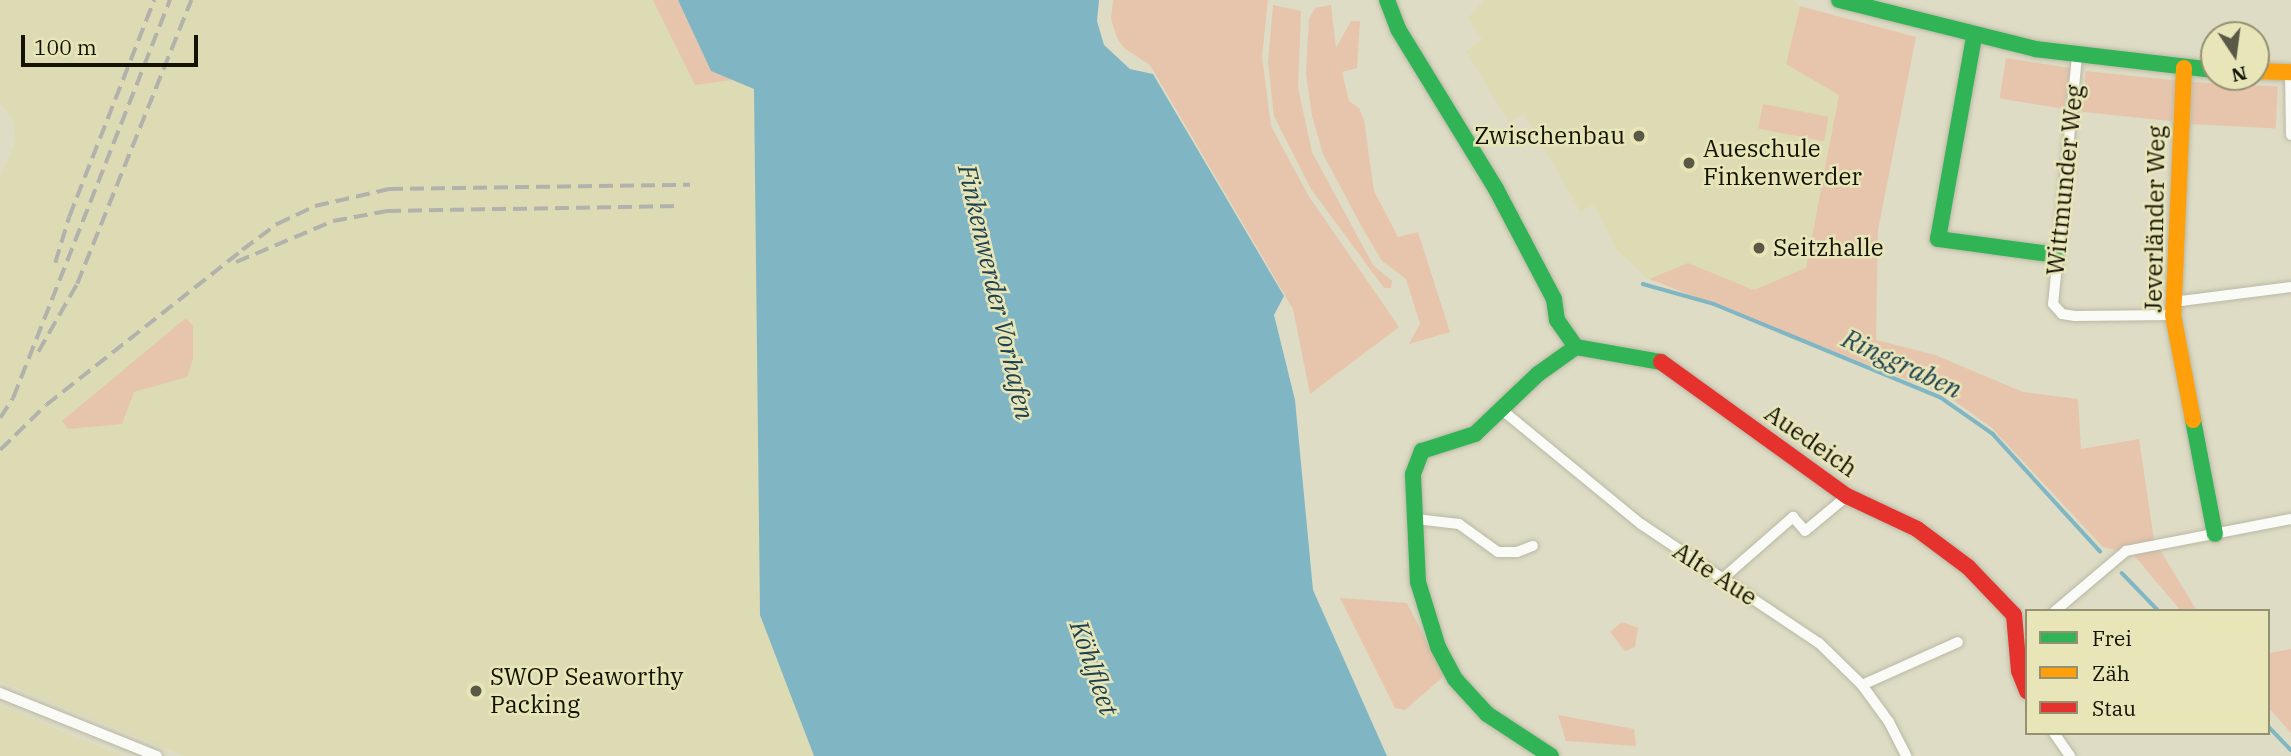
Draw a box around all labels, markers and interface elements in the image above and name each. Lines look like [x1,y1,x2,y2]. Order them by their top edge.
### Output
scale bar [24,21,201,65]
north arrow [2200,21,2270,91]
text: 100 m [34,33,97,61]
text: N [2229,61,2249,88]
street label: Wittmunder Weg [2041,83,2089,277]
place label: Zwischenbau [1474,122,1625,150]
street label: Jeverländer Weg [2139,125,2171,313]
marker: Zwischenbau [1631,128,1647,144]
place label: Aueschule Finkenwerder [1703,135,1862,191]
marker: Aueschule Finkenwerder [1681,155,1697,171]
water label: Finkenwerder Vorhafen [951,161,1041,423]
place label: Seitzhalle [1773,234,1884,262]
marker: Seitzhalle [1751,240,1767,256]
water label: Ringgraben [1837,323,1967,405]
street label: Auedeich [1759,399,1863,483]
street label: Alte Aue [1668,536,1762,612]
legend [2025,609,2270,735]
water label: Köhlfleet [1063,616,1125,720]
text: Frei [2092,624,2132,652]
text: Zäh [2092,659,2130,687]
place label: SWOP Seaworthy Packing [490,663,683,719]
marker: SWOP Seaworthy Packing [468,683,484,699]
text: Stau [2092,694,2136,722]

